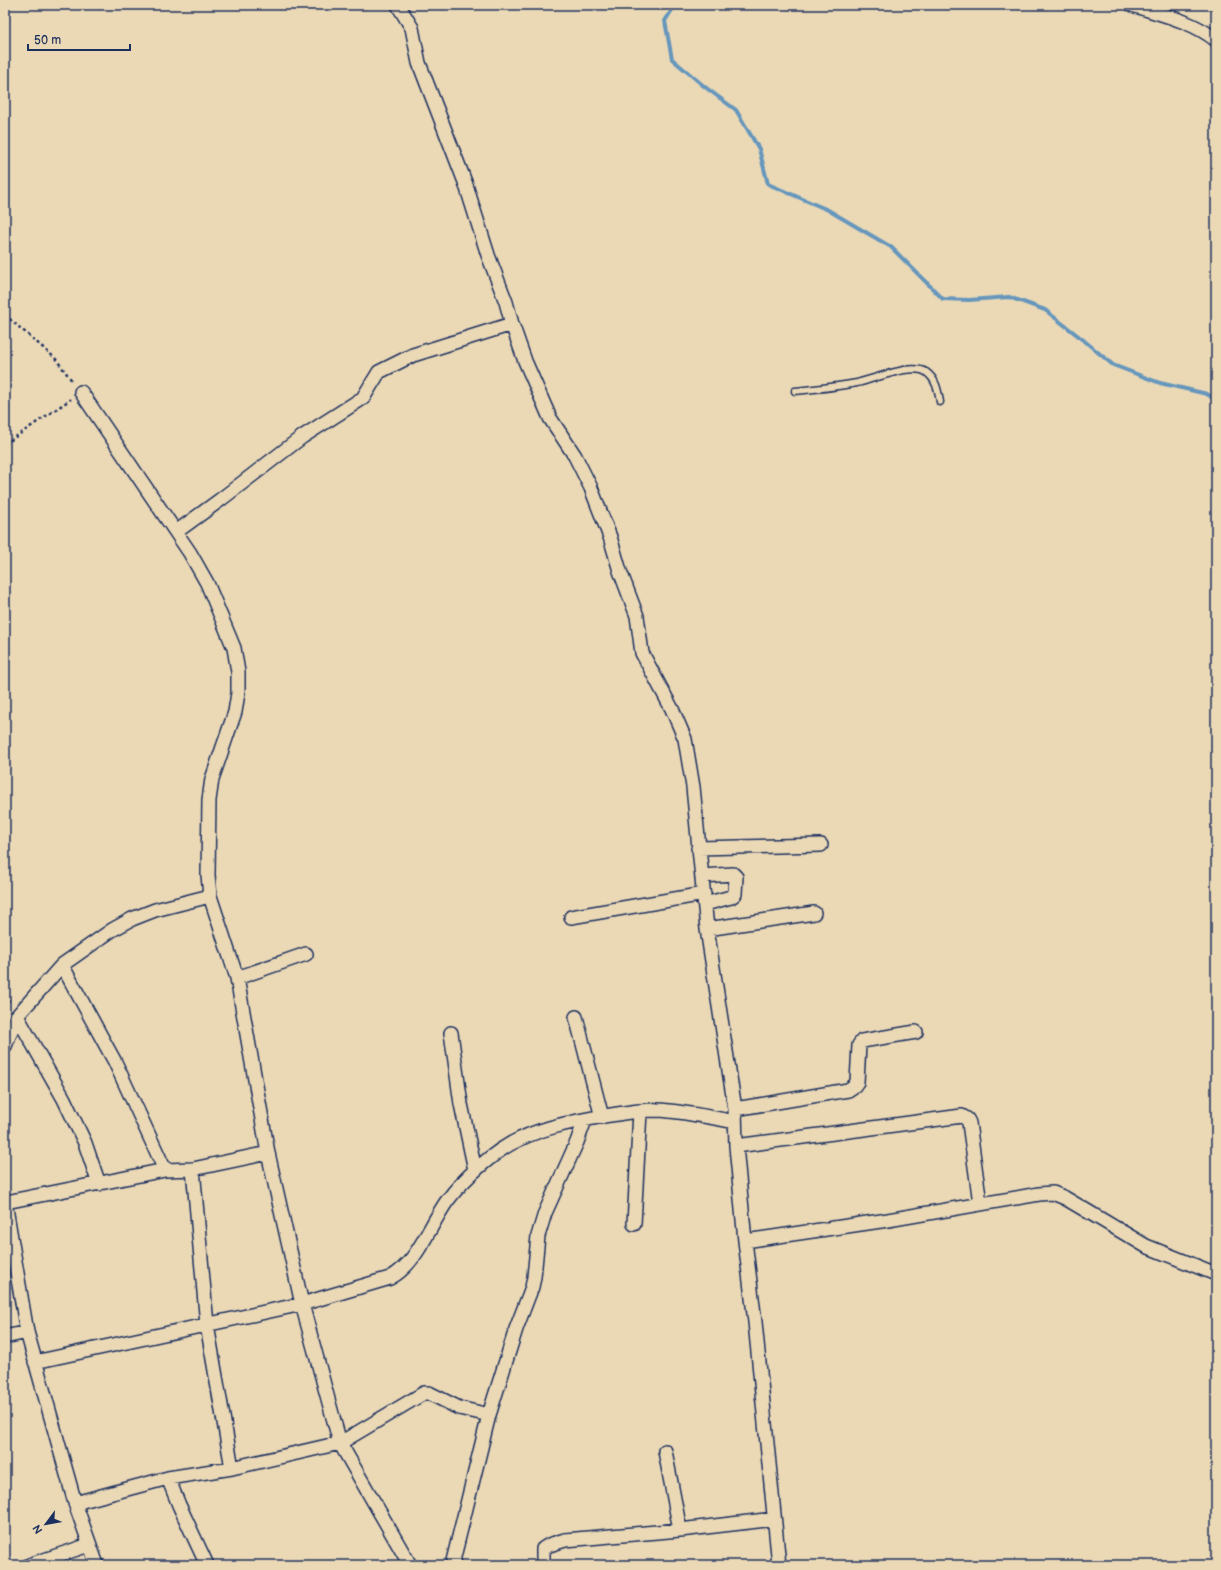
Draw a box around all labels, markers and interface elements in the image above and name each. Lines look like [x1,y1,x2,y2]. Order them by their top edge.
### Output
scale bar [28,26,130,52]
text: 50 m [34,33,61,48]
north arrow [26,1504,66,1544]
text: N [30,1522,46,1536]

